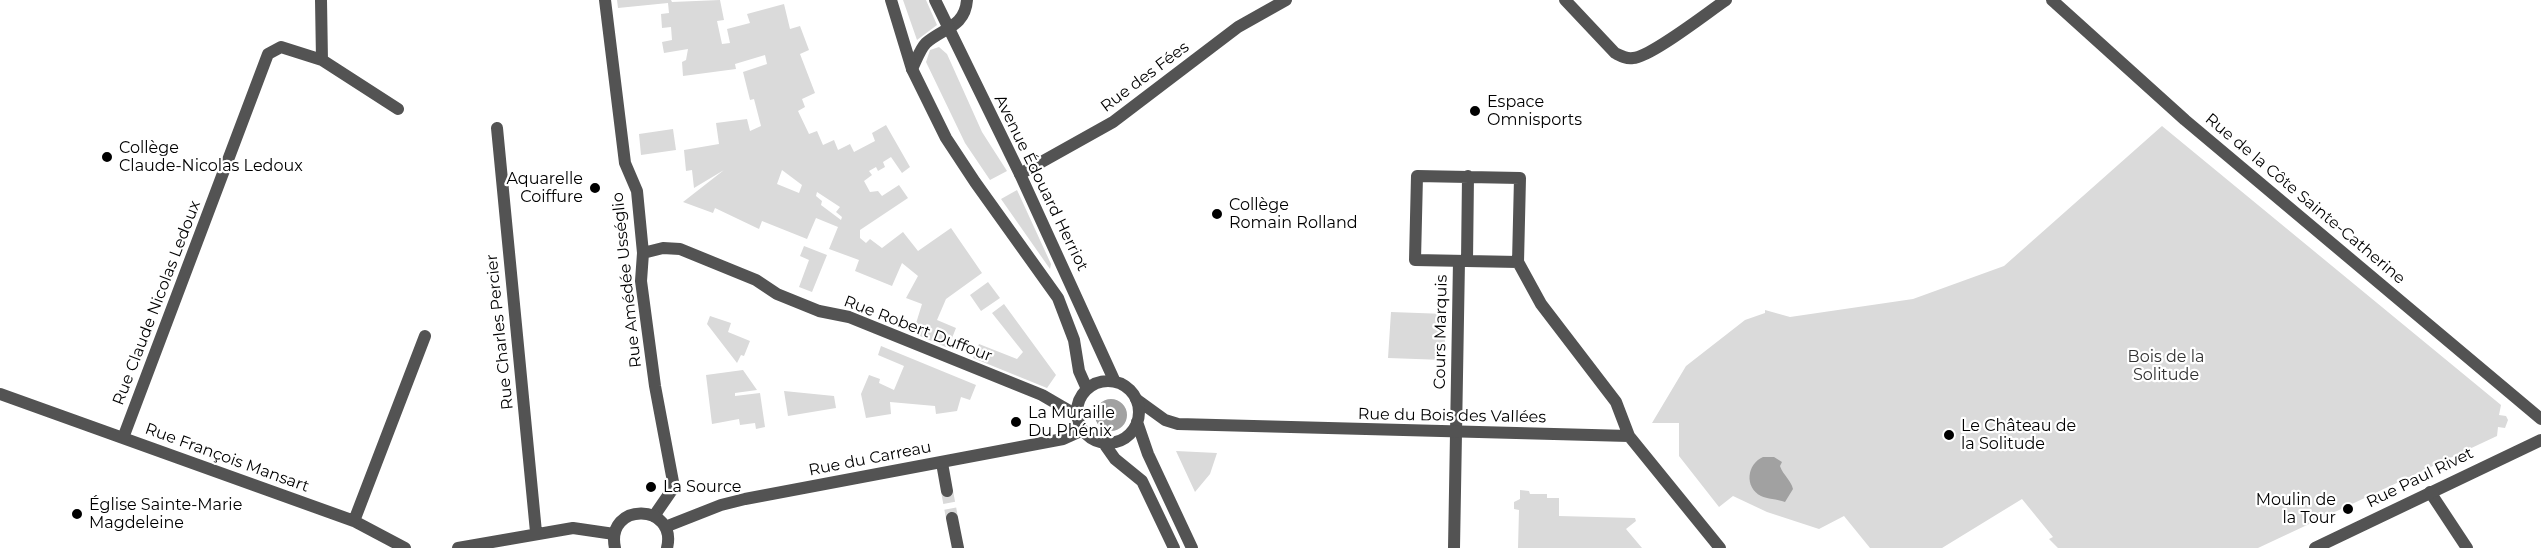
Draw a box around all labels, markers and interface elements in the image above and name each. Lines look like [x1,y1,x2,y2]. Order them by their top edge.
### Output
street label: Rue des Fées [1097,38,1193,116]
street label: Avenue Édouard Herriot [990,92,1092,274]
place label: Espace Omnisports [1487,92,1582,130]
marker: Espace Omnisports [1468,104,1482,118]
street label: Rue de la Côte Sainte-Catherine [2201,110,2409,288]
place label: Collège Claude-Nicolas Ledoux [119,138,303,176]
marker: Collège Claude-Nicolas Ledoux [100,150,114,164]
place label: Aquarelle Coiffure [506,169,583,207]
marker: Aquarelle Coiffure [588,181,602,195]
street label: Rue Amédée Usséglio [608,191,646,369]
place label: Collège Romain Rolland [1229,195,1358,233]
street label: Rue Claude Nicolas Ledoux [109,198,205,408]
marker: Collège Romain Rolland [1210,207,1224,221]
street label: Rue Charles Percier [482,253,518,411]
street label: Cours Marquis [1430,274,1452,390]
street label: Rue Robert Duffour [841,292,995,366]
park label: Bois de la Solitude [2128,347,2204,385]
place label: La Muraille Du Phénix [1028,403,1115,441]
street label: Rue du Bois des Vallées [1358,405,1546,427]
marker: La Muraille Du Phénix [1009,415,1023,429]
place label: Le Château de la Solitude [1961,416,2076,454]
street label: Rue François Mansart [142,419,312,497]
marker: Le Château de la Solitude [1942,428,1956,442]
street label: Rue du Carreau [807,438,933,480]
street label: Rue Paul Rivet [2363,444,2477,512]
place label: La Source [663,477,741,497]
marker: La Source [644,480,658,494]
place label: Moulin de la Tour [2256,490,2336,528]
place label: Église Sainte-Marie Magdeleine [89,495,242,533]
marker: Moulin de la Tour [2341,502,2355,516]
marker: Église Sainte-Marie Magdeleine [70,507,84,521]

